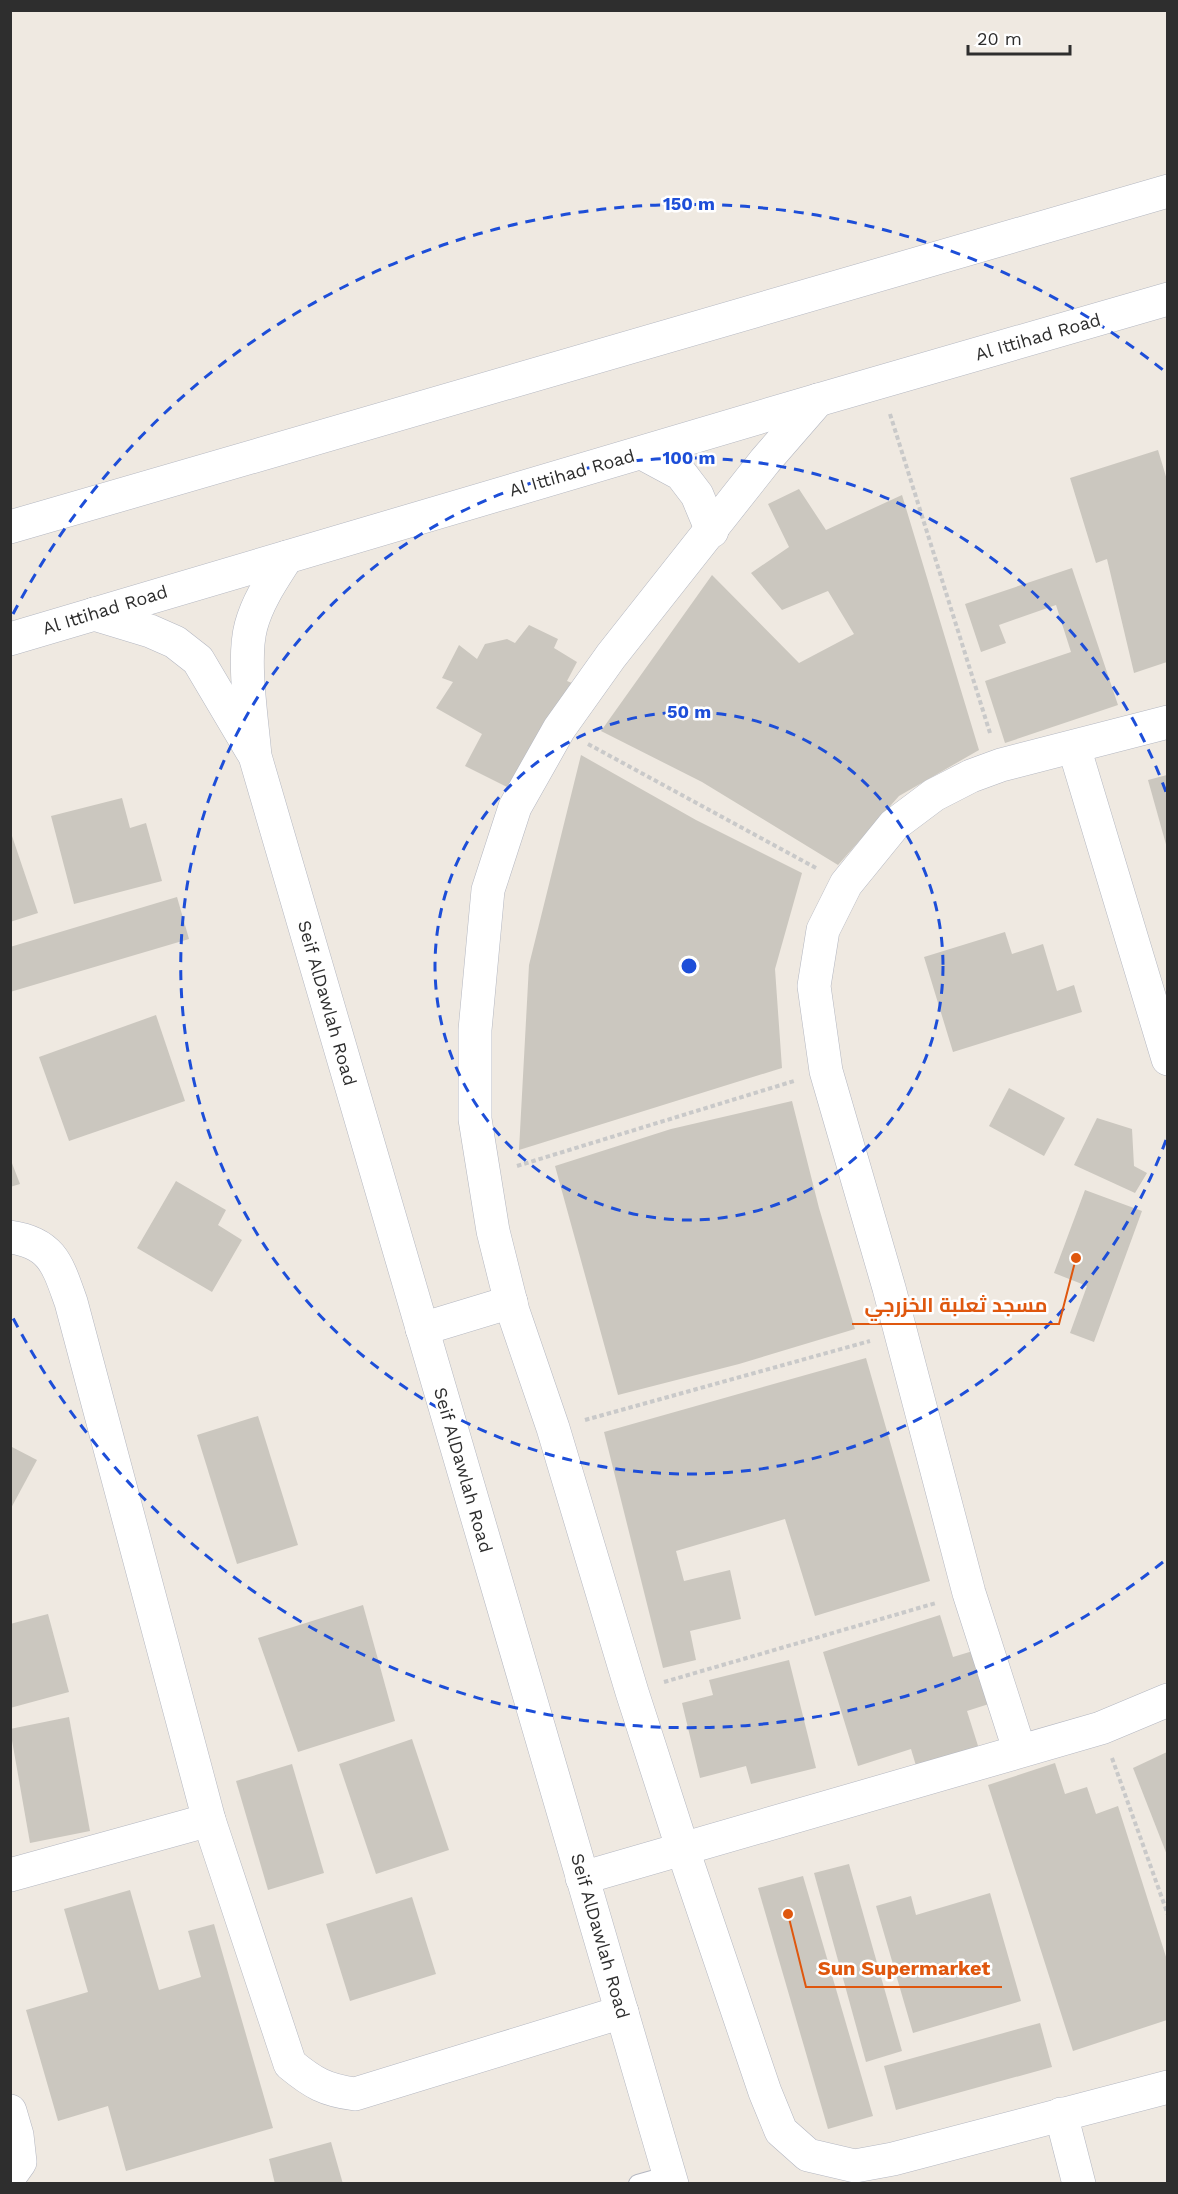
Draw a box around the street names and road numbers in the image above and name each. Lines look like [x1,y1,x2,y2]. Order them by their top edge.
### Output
street label: Al Ittihad Road [973,309,1103,364]
street label: Al Ittihad Road [507,445,637,500]
street label: Al Ittihad Road [40,581,170,639]
street label: Seif AlDawlah Road [294,918,361,1088]
street label: Seif AlDawlah Road [430,1385,497,1555]
street label: Seif AlDawlah Road [567,1851,634,2021]

